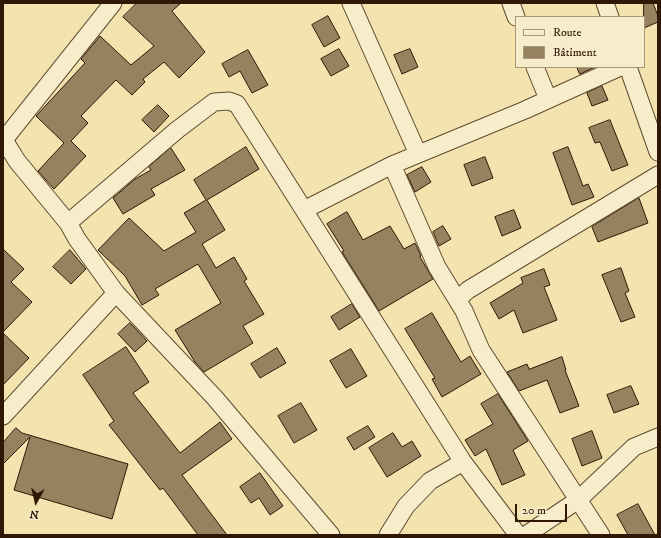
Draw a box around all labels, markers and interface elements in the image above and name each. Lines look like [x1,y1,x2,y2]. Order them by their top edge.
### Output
legend [515,16,645,68]
text: Route [553,25,581,40]
text: Bâtiment [553,45,597,60]
north arrow [16,482,56,522]
scale bar [517,496,569,522]
text: 20 m [522,503,546,518]
text: N [29,506,40,521]

